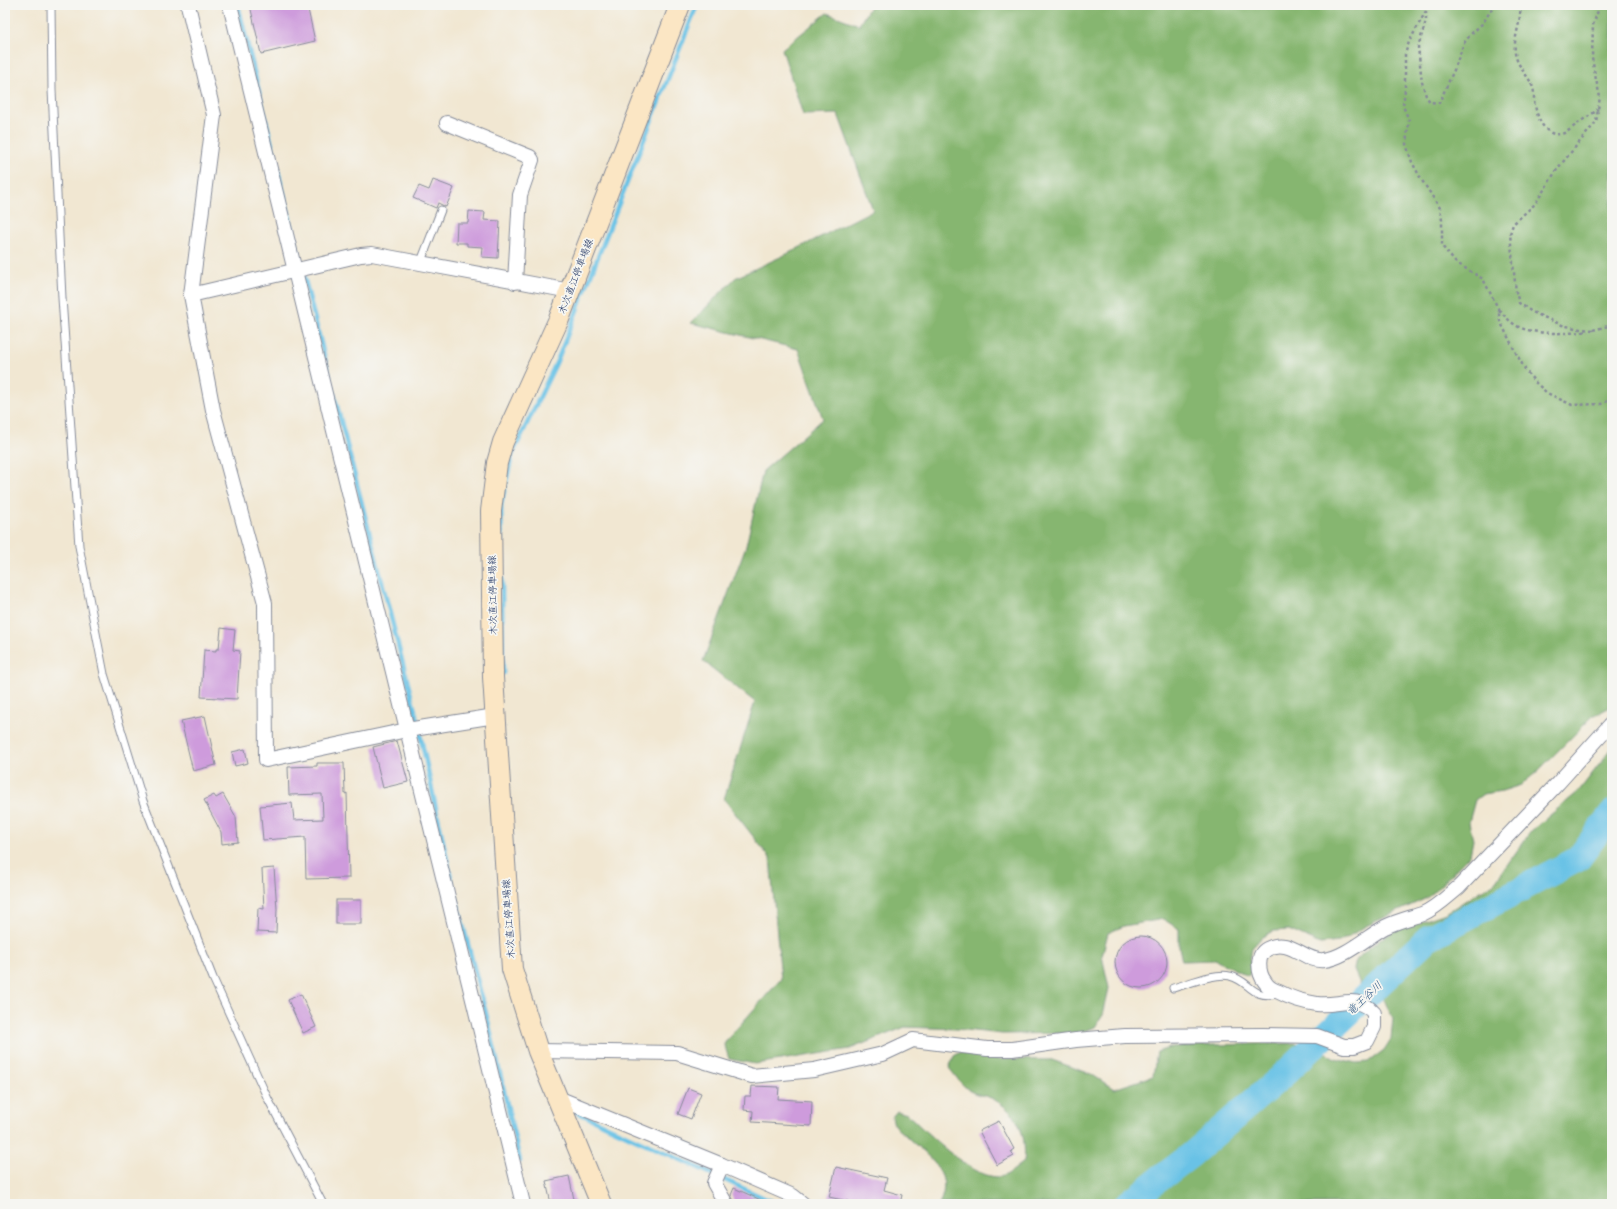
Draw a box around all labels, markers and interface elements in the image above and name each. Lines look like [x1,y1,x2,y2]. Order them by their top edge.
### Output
street label: 木次直江停車場線 [554,236,598,317]
street label: 木次直江停車場線 [484,555,502,635]
street label: 木次直江停車場線 [498,878,520,959]
water label: 竜王谷川 [1342,977,1387,1020]

